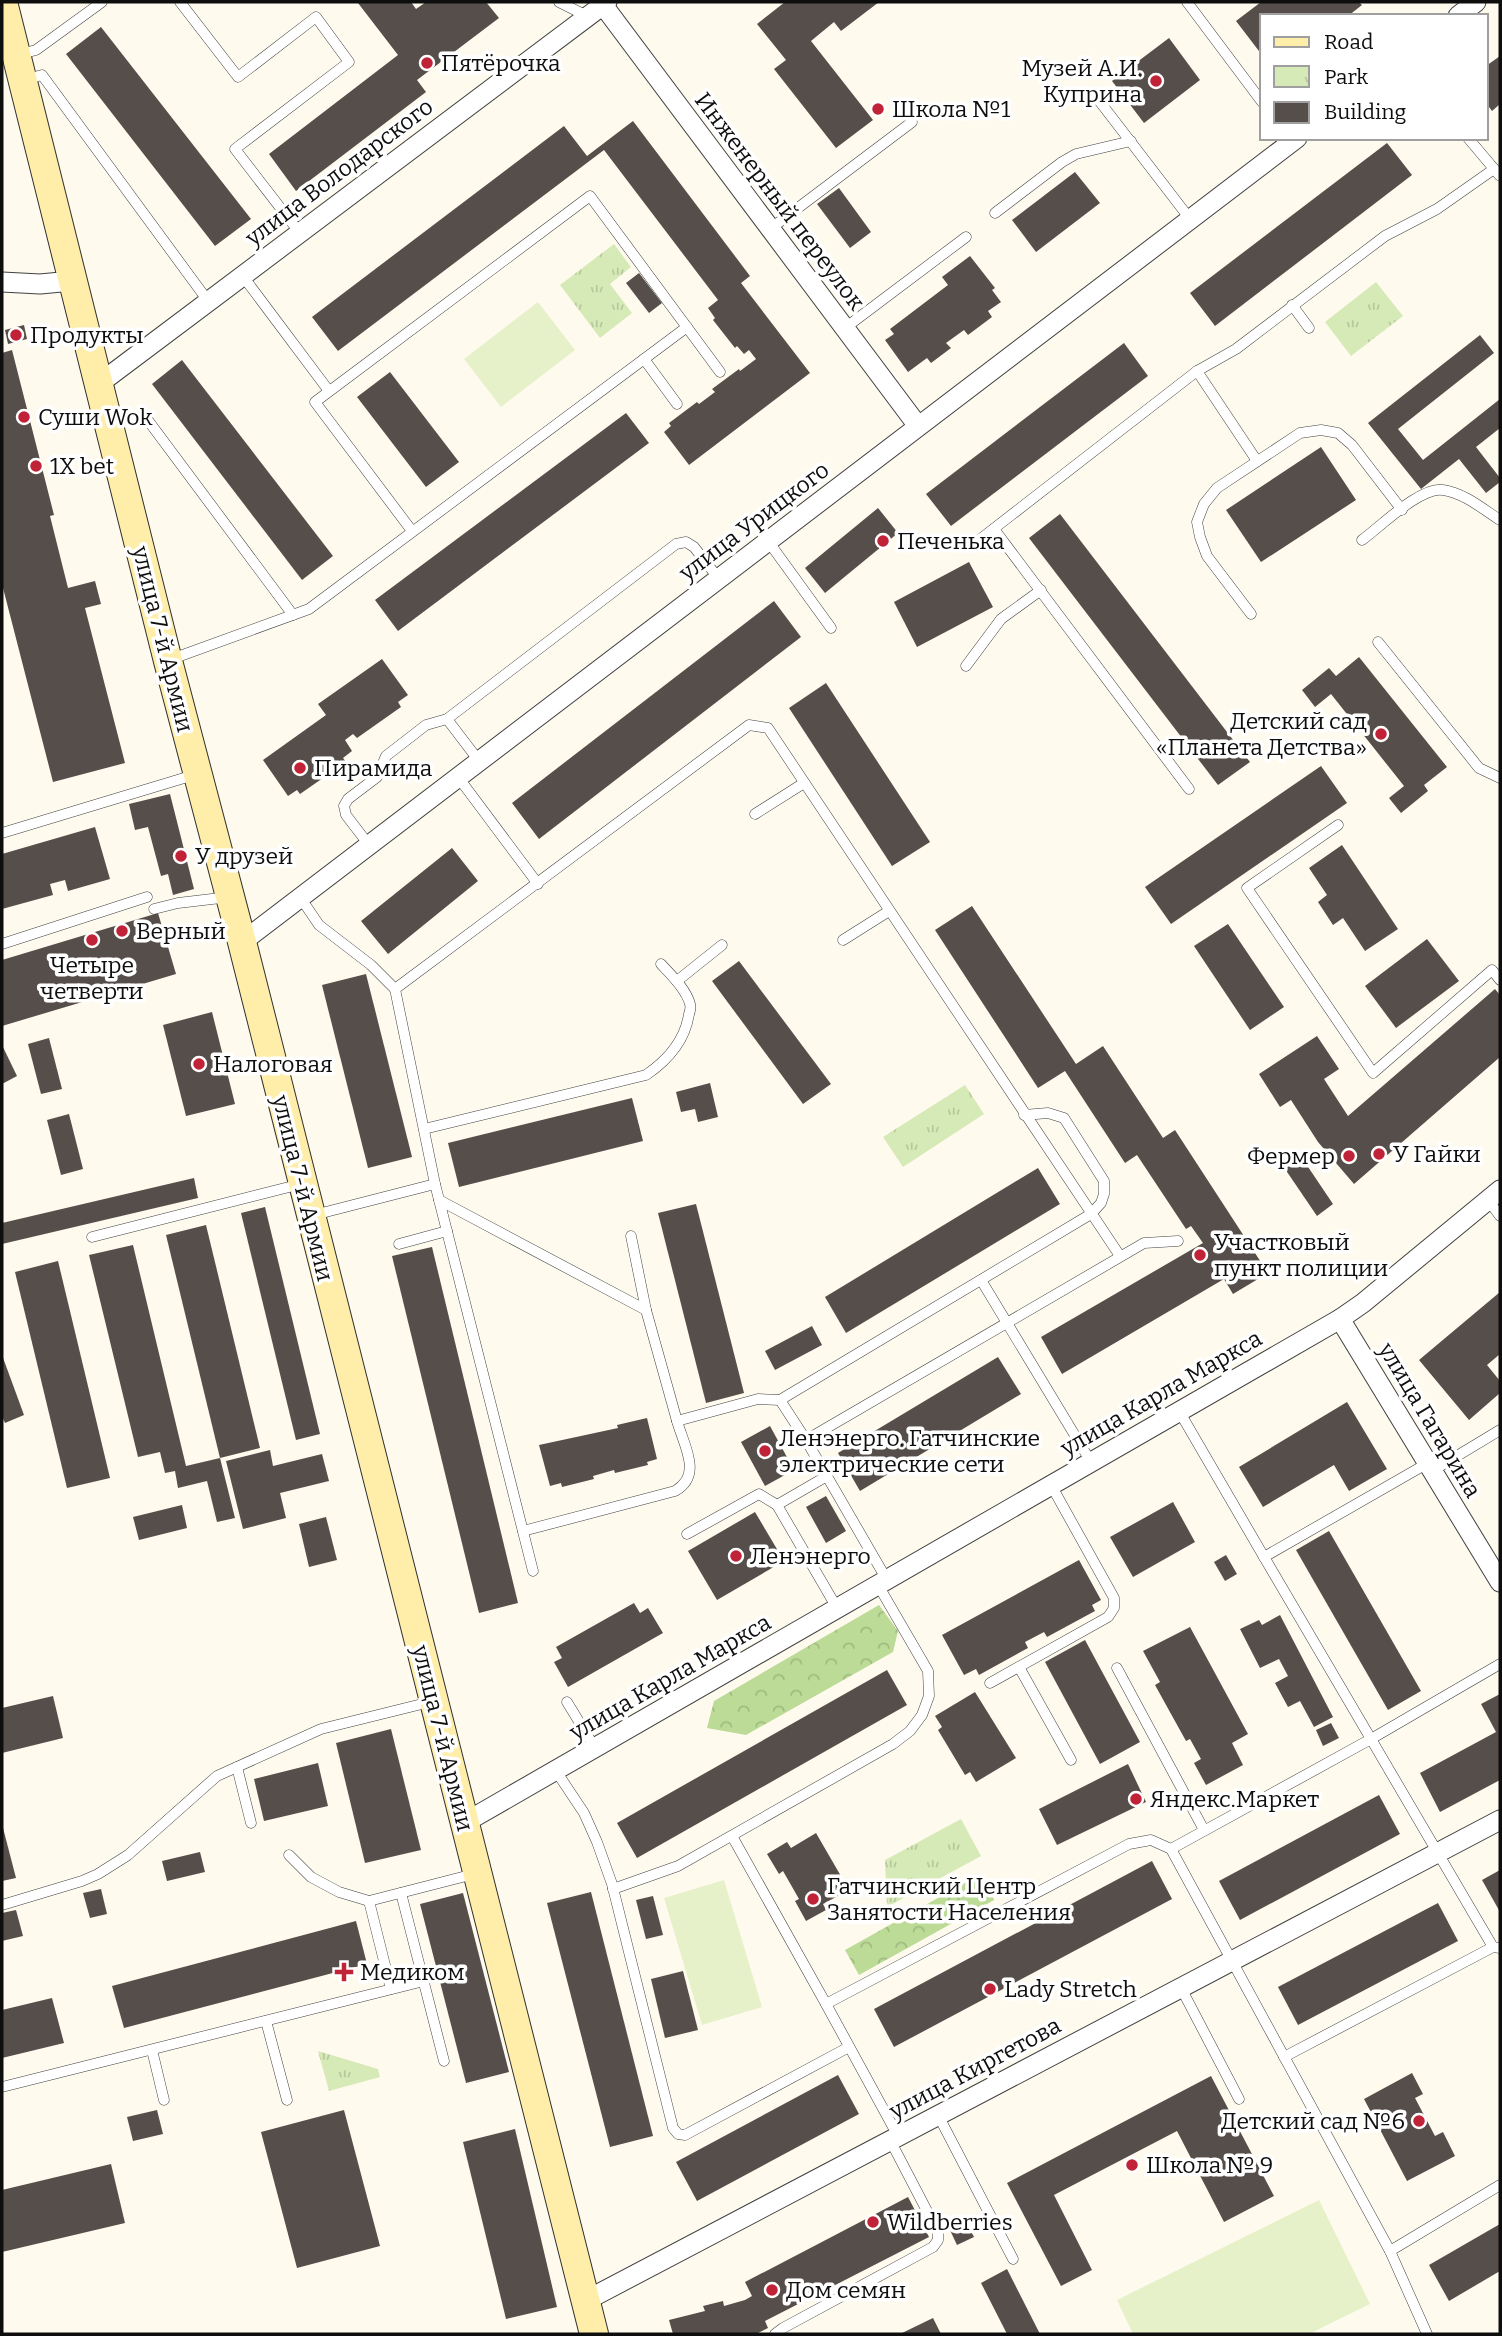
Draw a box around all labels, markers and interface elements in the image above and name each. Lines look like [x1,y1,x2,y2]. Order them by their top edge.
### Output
legend [1260,14,1488,140]
text: Road [1324,29,1373,55]
place label: Пятёрочка [441,49,561,77]
place label: Музей А.И. Куприна [1022,54,1142,108]
marker: Пятёрочка [419,55,435,71]
text: Park [1324,64,1368,90]
marker: Музей А.И. Куприна [1148,73,1164,89]
street label: Инженерный переулок [689,87,871,316]
street label: улица Володарского [239,92,438,252]
place label: Школа №1 [892,95,1011,123]
text: Building [1324,99,1407,125]
marker: Школа №1 [870,101,886,117]
place label: Продукты [30,321,143,349]
marker: Продукты [8,327,24,343]
place label: Суши Wok [38,403,153,431]
marker: Суши Wok [16,409,32,425]
place label: 1X bet [50,452,114,480]
street label: улица Урицкого [673,456,835,587]
marker: 1X bet [28,458,44,474]
place label: Печенька [897,527,1005,555]
marker: Печенька [875,533,891,549]
street label: улица 7-й Армии [126,542,200,735]
place label: Детский сад «Планета Детства» [1156,707,1367,761]
marker: Детский сад «Планета Детства» [1373,726,1389,742]
place label: Пирамида [314,754,433,782]
marker: Пирамида [292,760,308,776]
place label: У друзей [195,842,293,870]
marker: У друзей [173,848,189,864]
place label: Верный [136,917,226,945]
marker: Верный [114,923,130,939]
marker: Четыре четверти [84,932,100,948]
place label: Четыре четверти [39,951,144,1005]
place label: Налоговая [213,1050,333,1078]
marker: Налоговая [191,1056,207,1072]
street label: улица 7-й Армии [266,1091,340,1284]
place label: У Гайки [1393,1140,1481,1168]
place label: Фермер [1247,1142,1335,1170]
marker: У Гайки [1371,1146,1387,1162]
marker: Фермер [1341,1148,1357,1164]
place label: Участковый пункт полиции [1214,1228,1388,1282]
marker: Участковый пункт полиции [1192,1247,1208,1263]
street label: улица Карла Маркса [1055,1324,1267,1463]
street label: улица Гагарина [1372,1337,1488,1503]
place label: Ленэнерго. Гатчинские электрические сети [779,1424,1040,1478]
marker: Ленэнерго. Гатчинские электрические сети [757,1443,773,1459]
place label: Ленэнерго [750,1542,871,1570]
marker: Ленэнерго [728,1548,744,1564]
street label: улица Карла Маркса [564,1608,776,1747]
street label: улица 7-й Армии [406,1641,480,1834]
place label: Яндекс.Маркет [1150,1785,1319,1813]
marker: Яндекс.Маркет [1128,1791,1144,1807]
place label: Гатчинский Центр Занятости Населения [827,1872,1071,1926]
marker: Гатчинский Центр Занятости Населения [805,1891,821,1907]
place label: Медиком [360,1958,465,1986]
marker: Медиком [334,1962,354,1982]
place label: Lady Stretch [1004,1975,1137,2003]
marker: Lady Stretch [982,1981,998,1997]
street label: улица Киргетова [884,2011,1066,2125]
place label: Детский сад №6 [1221,2107,1405,2135]
marker: Детский сад №6 [1411,2113,1427,2129]
place label: Школа № 9 [1146,2151,1273,2179]
marker: Школа № 9 [1124,2157,1140,2173]
place label: Wildberries [887,2208,1013,2236]
marker: Wildberries [865,2214,881,2230]
place label: Дом семян [786,2276,906,2304]
marker: Дом семян [764,2282,780,2298]

